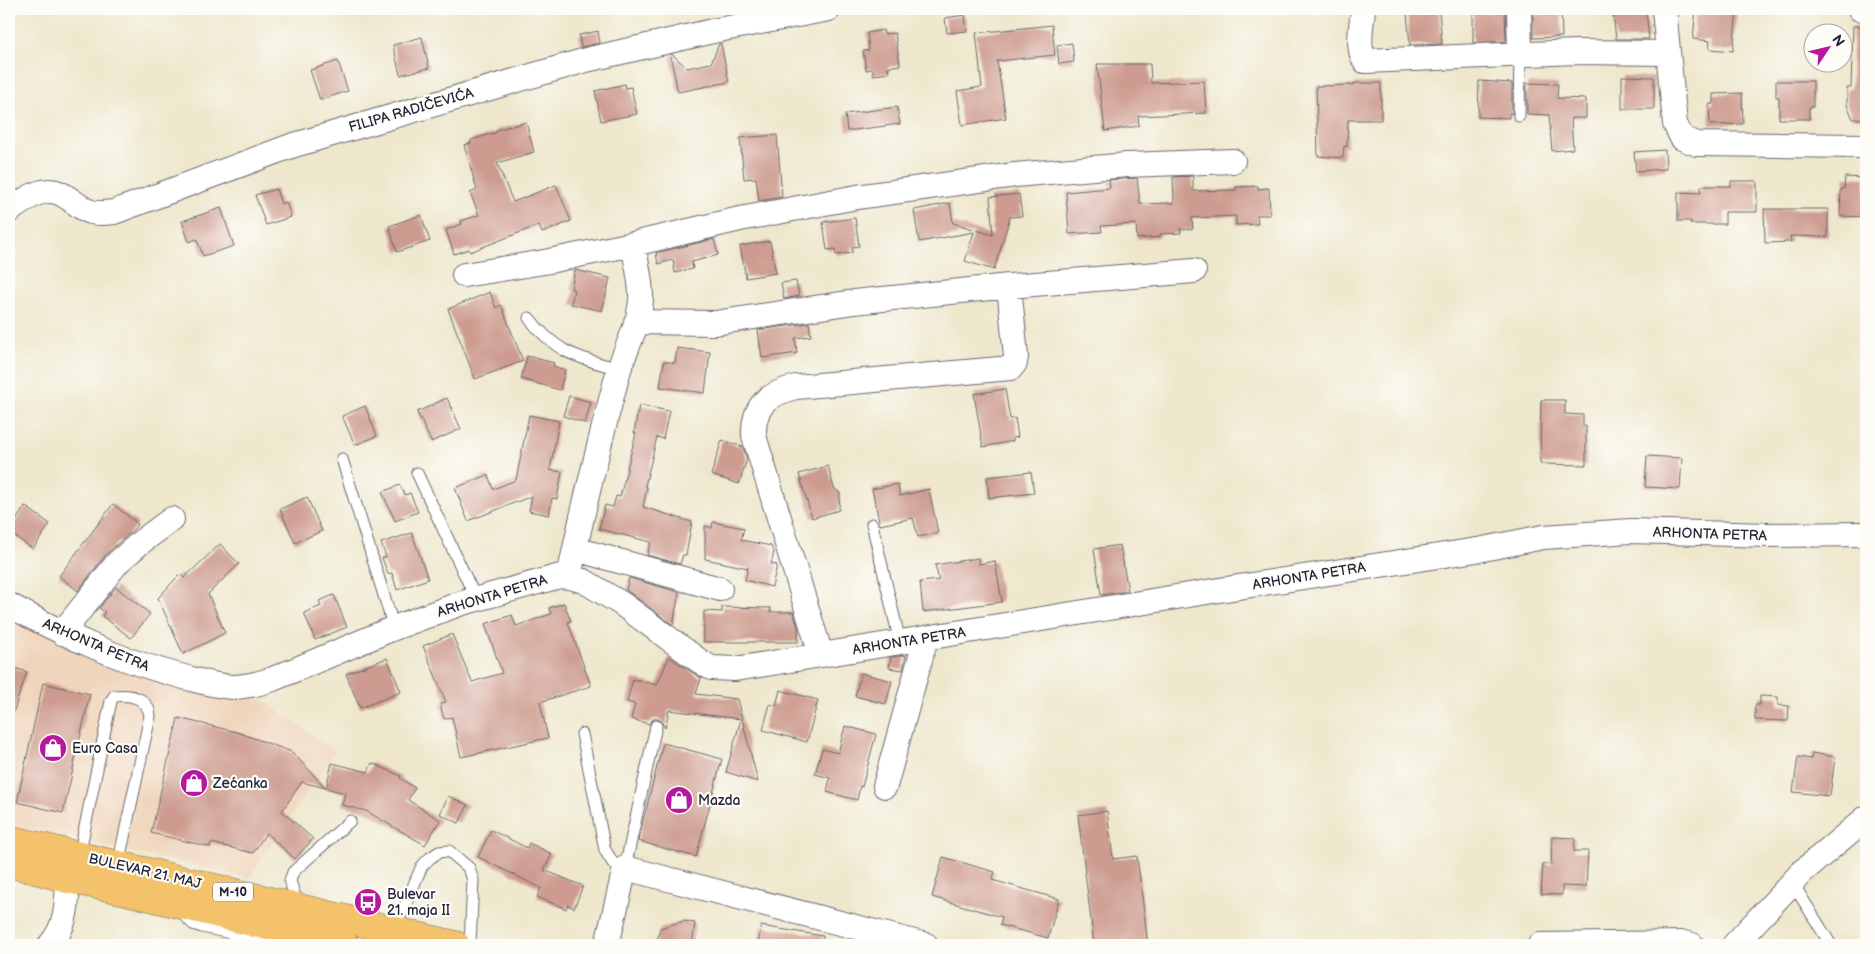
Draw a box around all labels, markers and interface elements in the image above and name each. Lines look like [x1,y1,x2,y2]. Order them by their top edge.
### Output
north arrow [1802,22,1852,72]
text: N [1828,32,1848,50]
street label: FILIPA RADIČEVIĆA [346,83,476,136]
street label: ARHONTA PETRA [1653,524,1768,545]
street label: ARHONTA PETRA [1251,559,1367,593]
street label: ARHONTA PETRA [435,571,550,621]
street label: ARHONTA PETRA [40,615,152,675]
street label: ARHONTA PETRA [851,624,967,658]
shop icon: Euro Casa [38,733,68,763]
place label: Euro Casa [72,740,138,757]
shop icon: Zećanka [179,768,209,798]
place label: Zećanka [212,775,268,792]
shop icon: Mazda [664,785,694,815]
place label: Mazda [698,792,741,809]
street label: BULEVAR 21. MAJ [87,850,203,892]
road number: M-10 [213,882,253,902]
place label: Bulevar 21. maja II [387,886,450,919]
bus stop icon: Bulevar 21. maja II [353,887,383,917]

